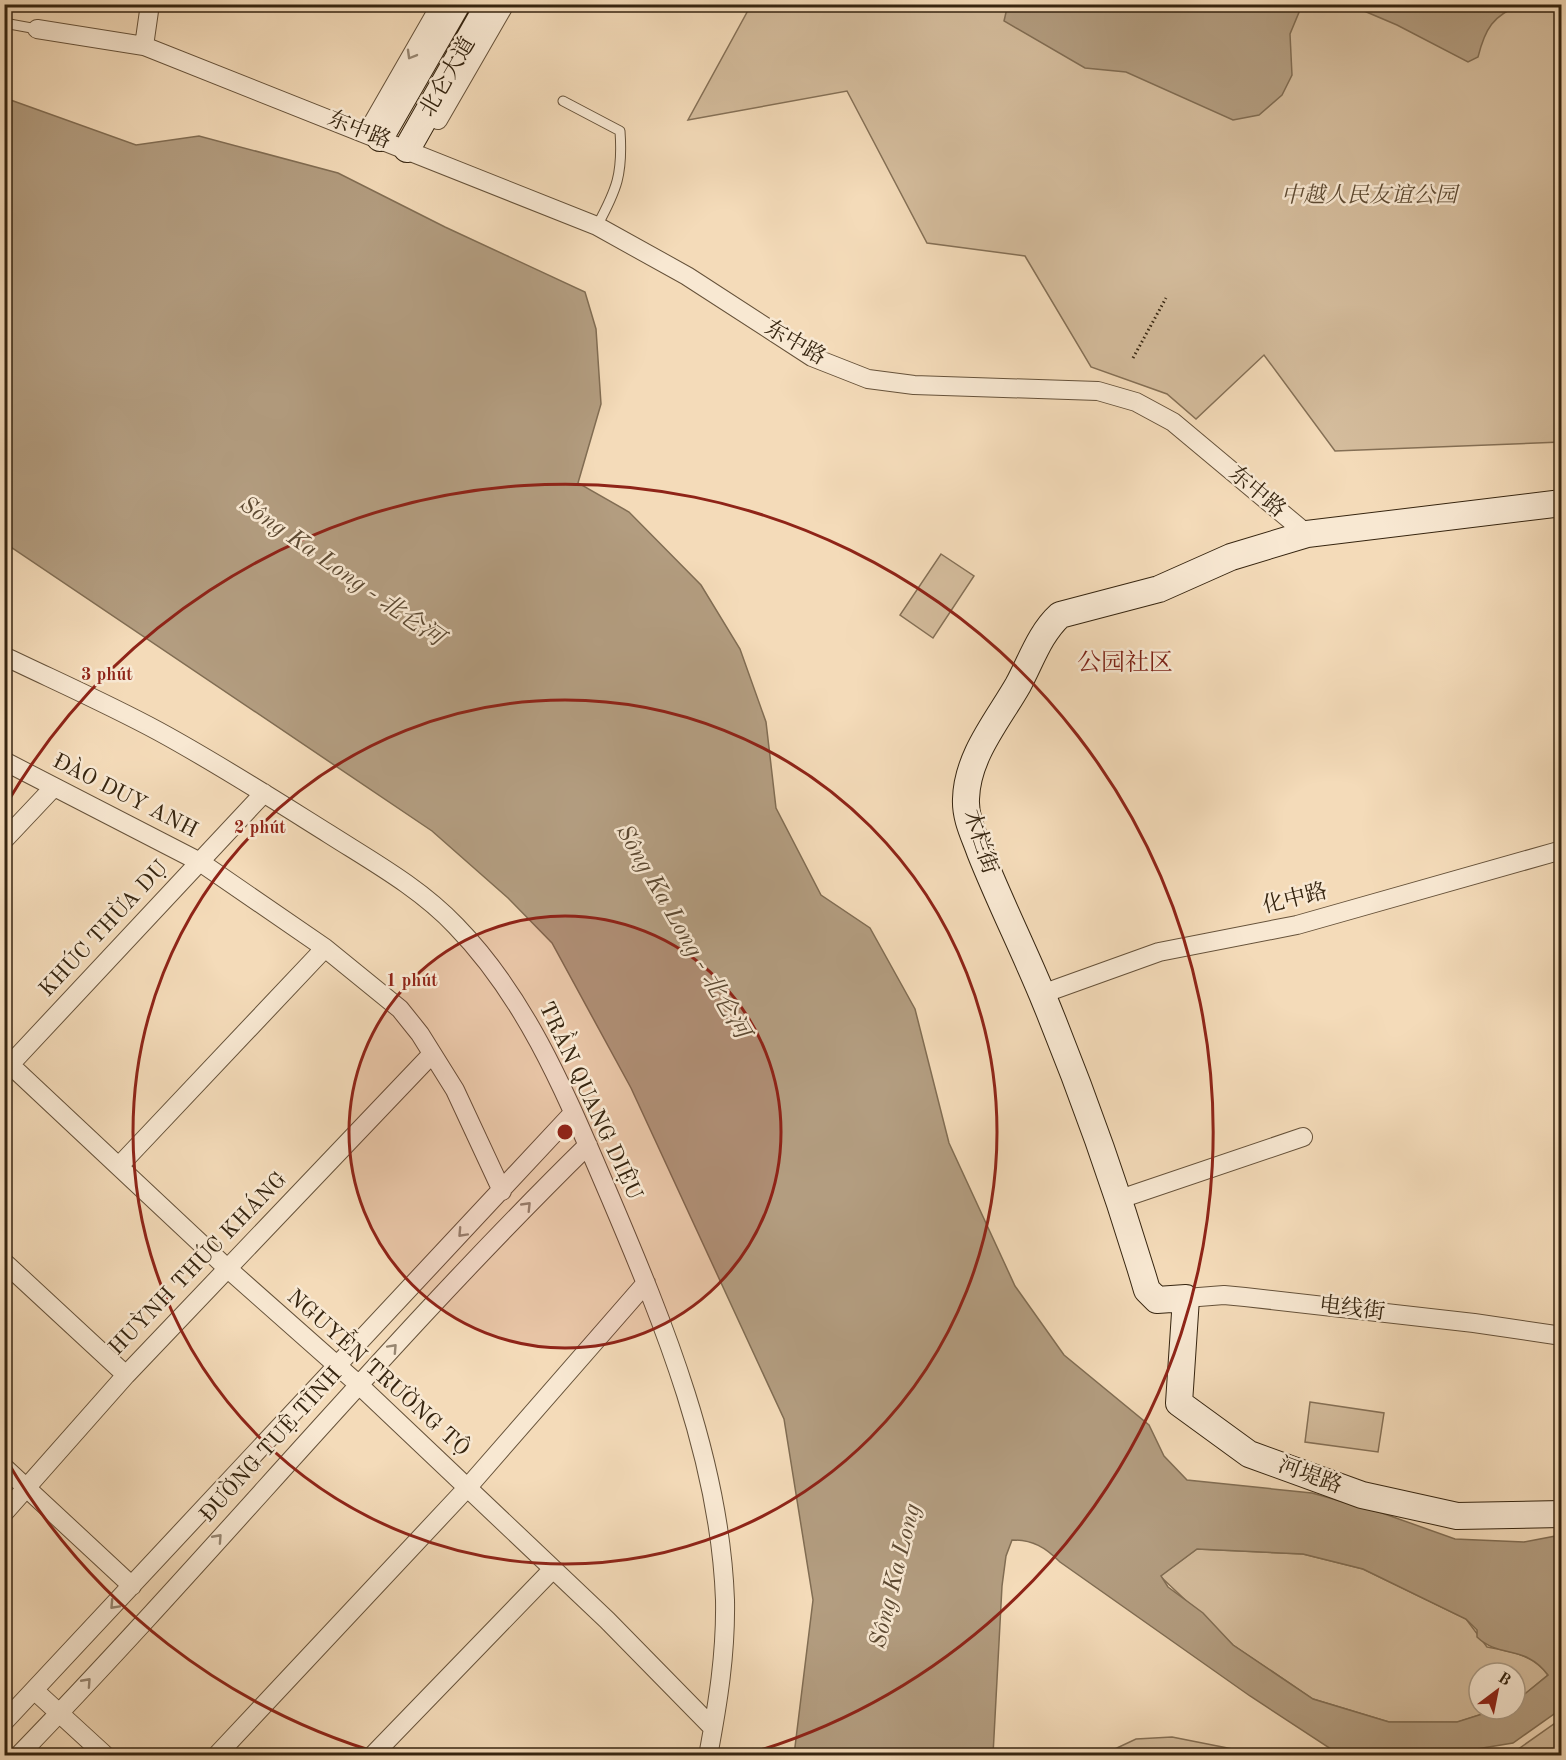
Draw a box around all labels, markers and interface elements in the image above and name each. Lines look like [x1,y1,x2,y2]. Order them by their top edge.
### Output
street label: 北仑大道 [415,32,480,121]
one-way arrow [407,49,419,59]
street label: 东中路 [324,106,394,153]
park label: 中越人民友谊公园 [1281,183,1460,207]
street label: 东中路 [761,315,830,369]
street label: 东中路 [1225,461,1291,522]
water label: Sông Ka Long - 北仑河 [235,490,452,654]
district label: 公园社区 [1077,649,1173,676]
text: 3 phút [81,666,133,684]
street label: ĐÀO DUY ANH [49,747,202,842]
street label: 木栏街 [959,807,1003,877]
text: 2 phút [234,819,286,837]
water label: Sông Ka Long - 北仑河 [611,819,758,1047]
street label: KHÚC THỪA DỤ [33,854,172,1001]
street label: 化中路 [1260,878,1330,918]
text: 1 phút [386,972,438,990]
street label: TRẦN QUANG DIỆU [534,996,652,1203]
centre of rings [555,1122,575,1142]
street label: HUỲNH THÚC KHÁNG [102,1165,291,1360]
one-way arrow [519,1202,530,1213]
one-way arrow [459,1225,470,1236]
street label: NGUYỄN TRƯỜNG TỘ [283,1281,477,1460]
street label: 电线街 [1318,1292,1386,1324]
one-way arrow [385,1344,396,1355]
street label: ĐƯỜNG TUỆ TĨNH [193,1361,346,1527]
street label: 河堤路 [1275,1452,1345,1498]
water label: Sông Ka Long [866,1501,926,1651]
one-way arrow [211,1534,222,1545]
one-way arrow [110,1599,121,1609]
north arrow [1467,1661,1527,1721]
text: B [1495,1670,1513,1690]
one-way arrow [80,1679,91,1689]

